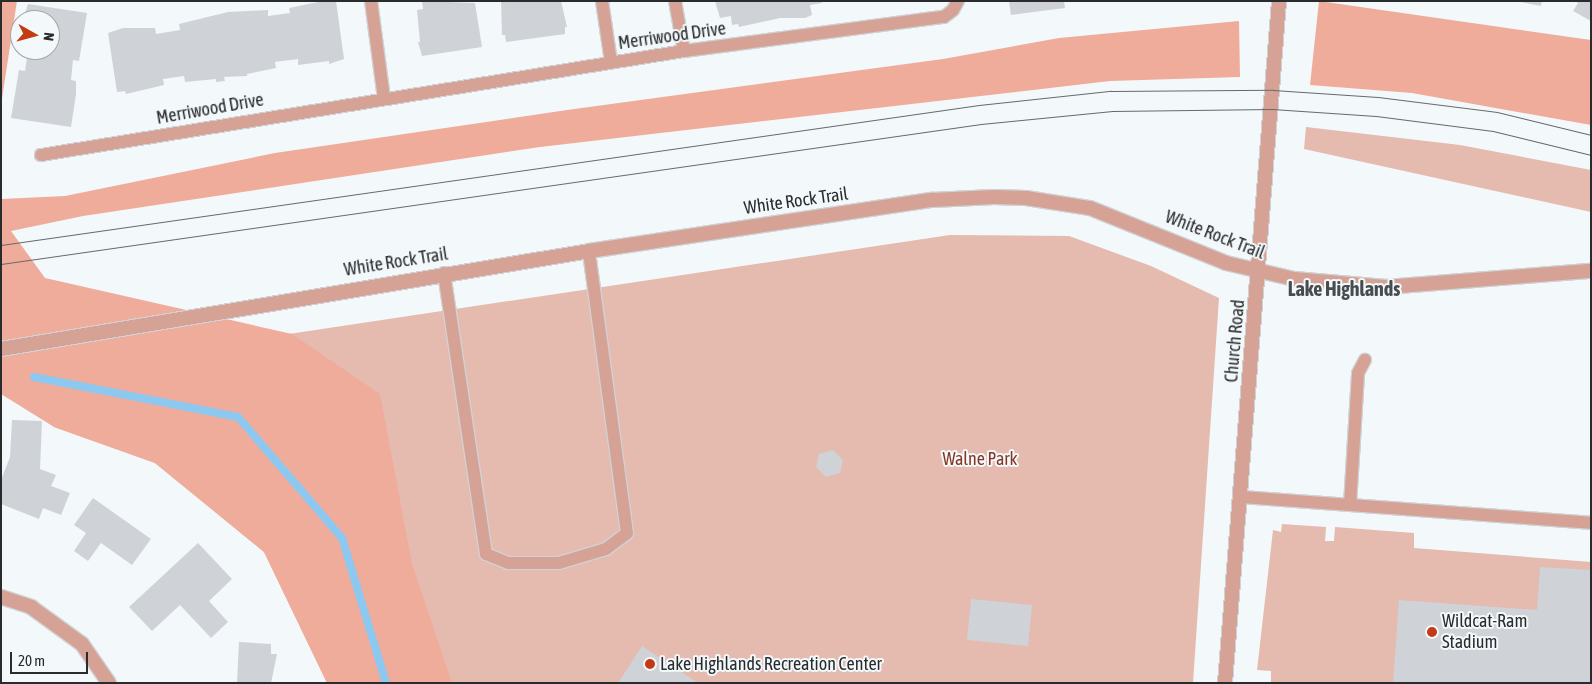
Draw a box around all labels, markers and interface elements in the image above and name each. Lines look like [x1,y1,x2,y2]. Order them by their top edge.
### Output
north arrow [10,10,60,60]
street label: Merriwood Drive [617,18,727,54]
text: N [40,32,57,42]
street label: Merriwood Drive [155,89,265,129]
street label: White Rock Trail [742,183,850,219]
street label: White Rock Trail [1162,206,1268,264]
street label: White Rock Trail [342,243,450,281]
district label: Lake Highlands [1288,276,1400,300]
street label: Church Road [1221,299,1249,383]
park label: Walne Park [942,448,1018,470]
place label: Wildcat-Ram Stadium [1442,611,1527,654]
marker: Wildcat-Ram Stadium [1426,626,1438,638]
scale bar [12,642,90,674]
text: 20 m [18,652,45,669]
place label: Lake Highlands Recreation Center [660,653,882,675]
marker: Lake Highlands Recreation Center [644,658,656,670]

